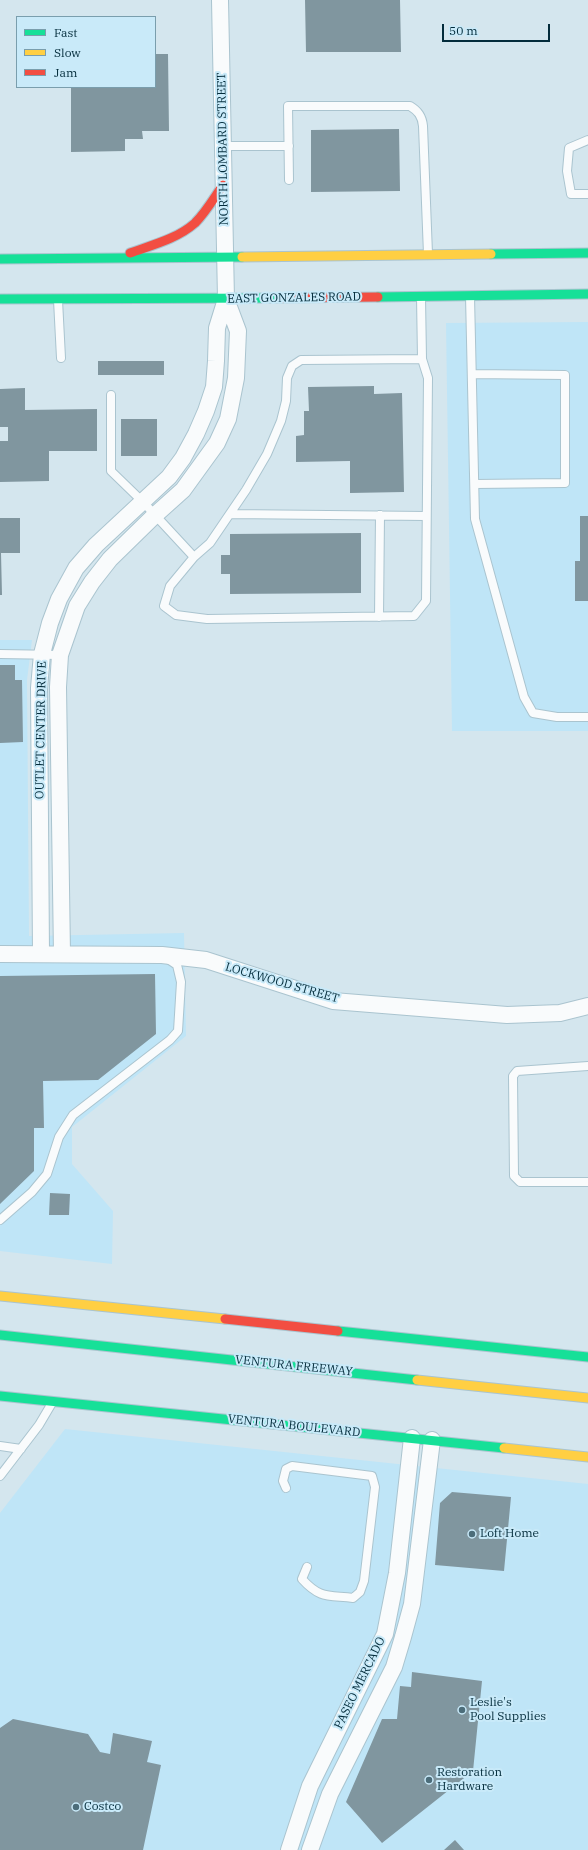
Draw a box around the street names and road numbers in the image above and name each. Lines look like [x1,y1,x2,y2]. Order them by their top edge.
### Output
street label: NORTH LOMBARD STREET [214,72,232,226]
street label: EAST GONZALES ROAD [227,290,361,306]
street label: OUTLET CENTER DRIVE [33,661,49,799]
street label: LOCKWOOD STREET [223,960,341,1006]
street label: VENTURA FREEWAY [234,1353,354,1379]
street label: VENTURA BOULEVARD [227,1412,361,1440]
street label: PASEO MERCADO [332,1635,388,1731]

